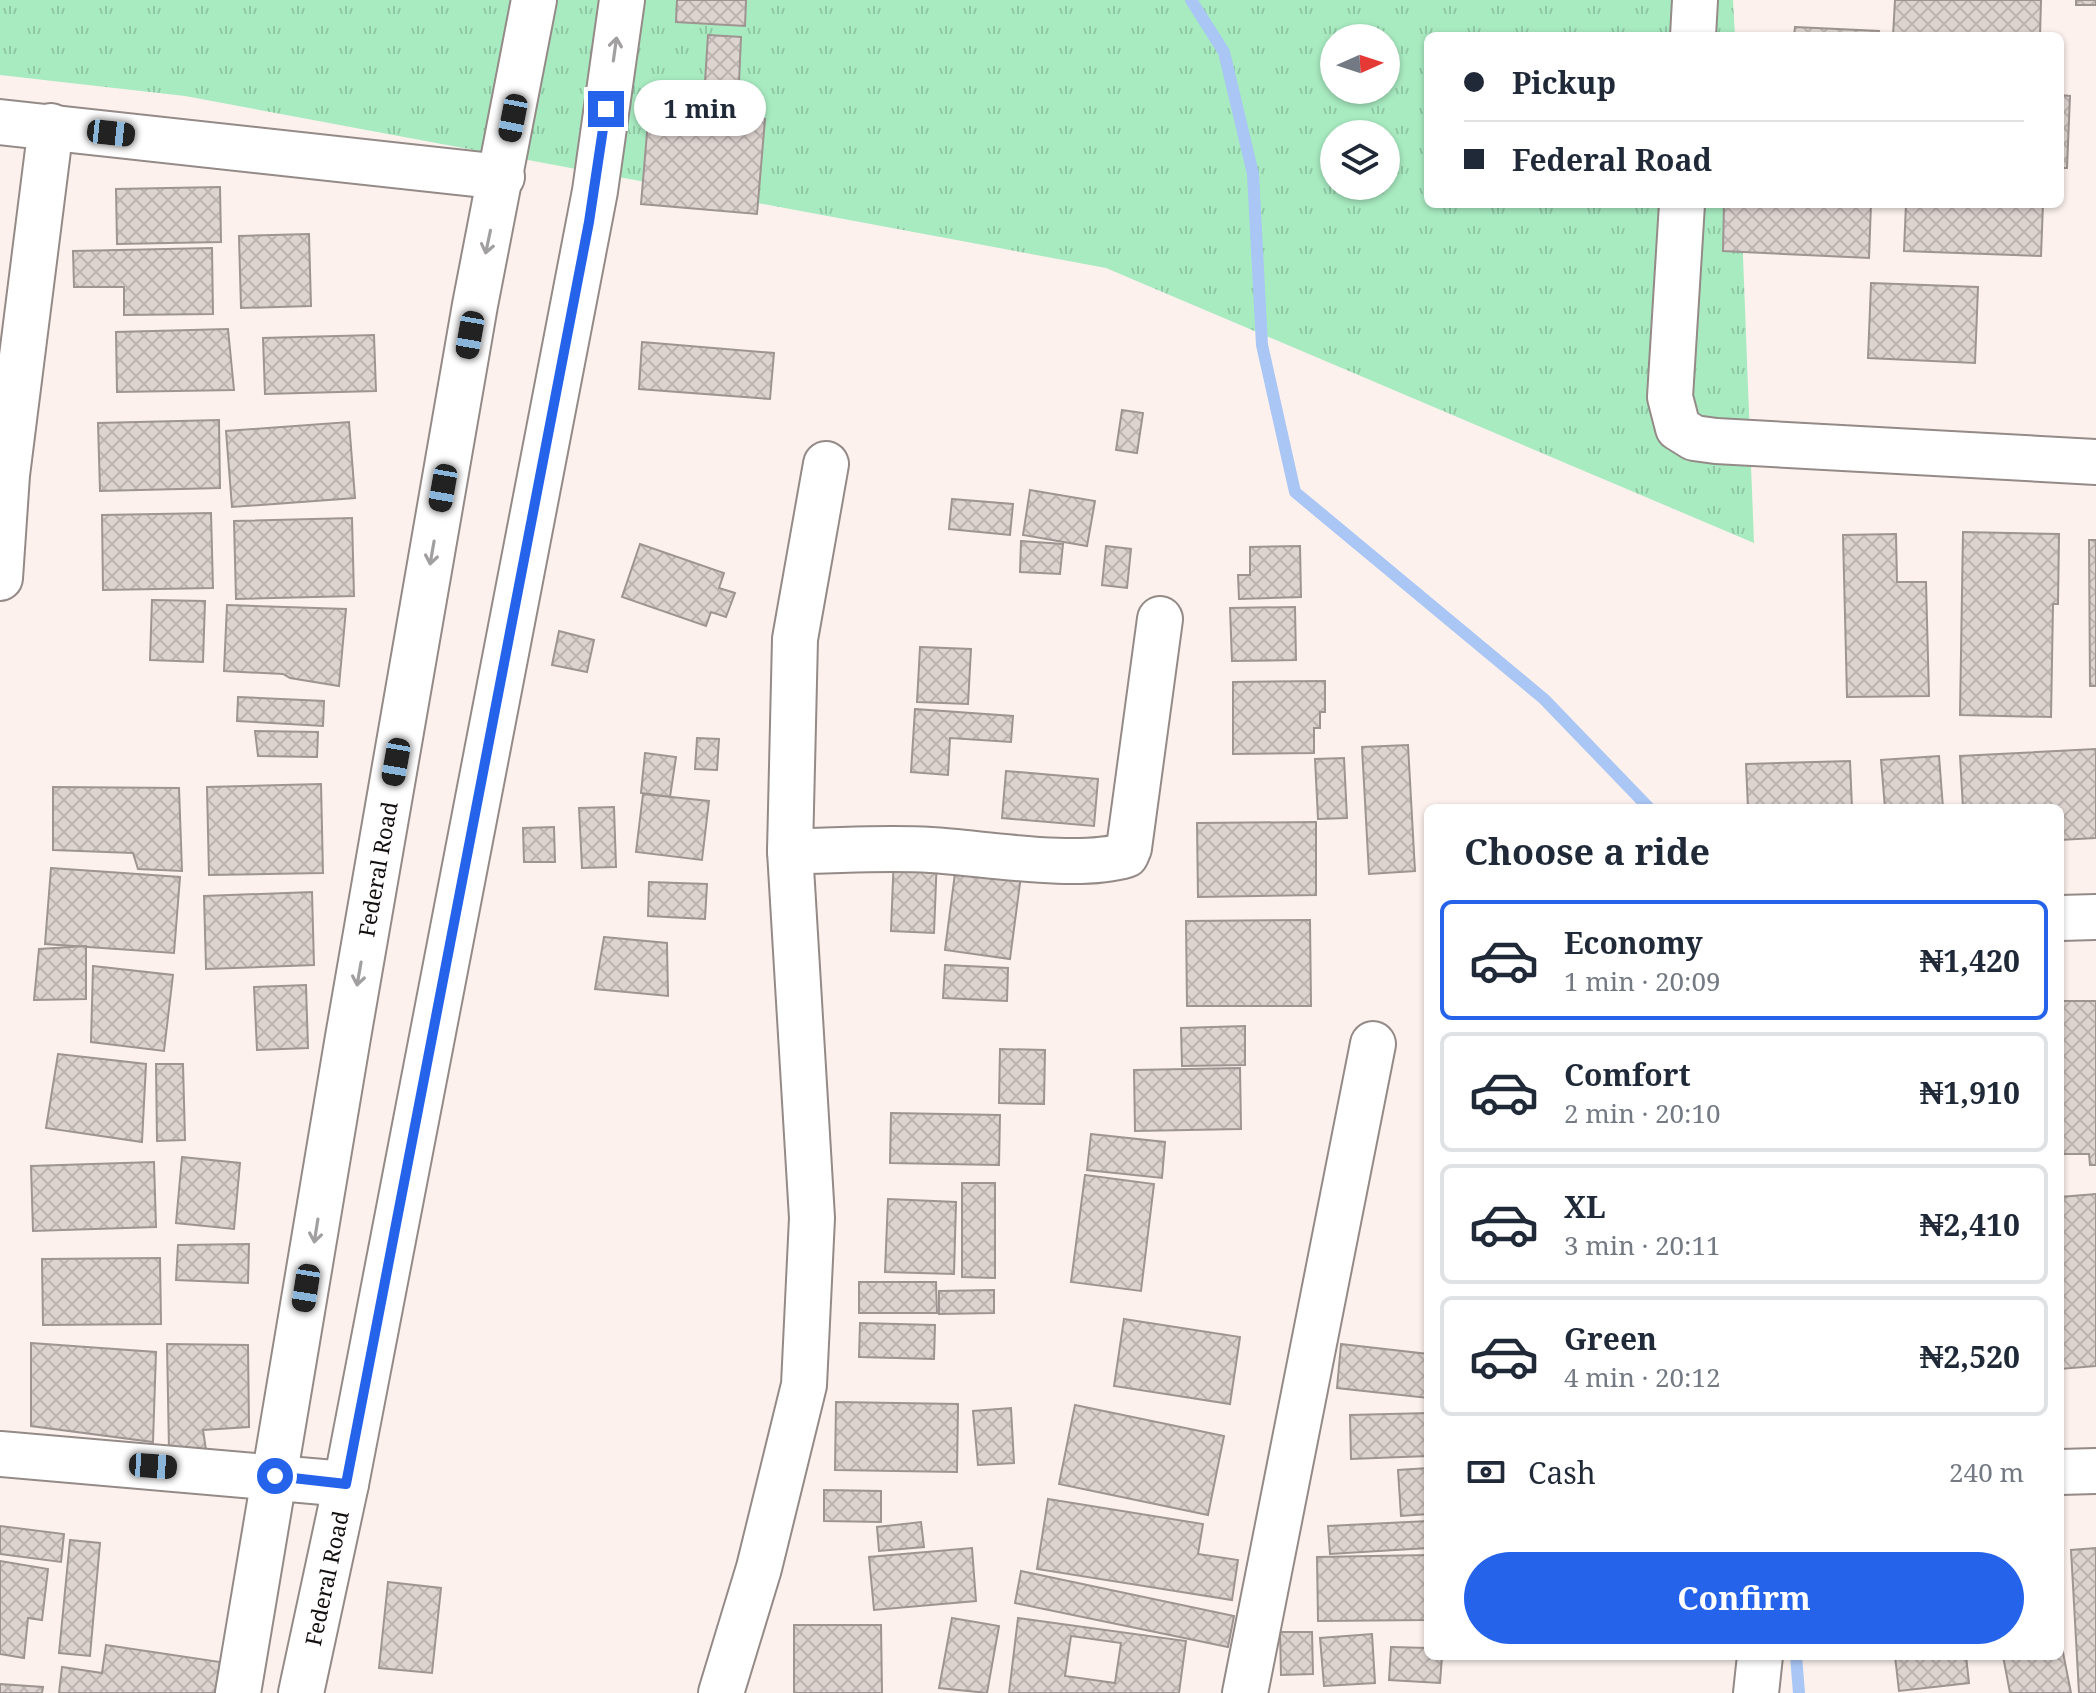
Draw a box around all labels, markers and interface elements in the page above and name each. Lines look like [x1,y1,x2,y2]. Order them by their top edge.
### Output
north arrow [1320,24,1400,104]
map controls [1320,24,1400,200]
one-way arrow [608,37,623,62]
text: Pickup [1512,62,1616,103]
callout: 1 min [634,81,766,137]
text: 1 min [663,90,737,126]
route end [588,91,624,127]
car [497,92,529,144]
car [86,119,136,147]
button: layers [1320,120,1400,200]
text: Federal Road [1512,139,1712,180]
one-way arrow [480,228,495,254]
car [454,309,486,361]
car [427,462,459,514]
one-way arrow [424,539,439,565]
car [380,736,412,788]
street label: Federal Road [350,798,404,939]
text: Choose a ride [1464,827,1710,876]
text: Economy [1564,922,1703,963]
icon: car [1468,924,1540,996]
text: ₦1,420 [1920,940,2020,981]
one-way arrow [350,961,365,986]
text: 1 min · 20:09 [1564,963,1721,999]
text: Comfort [1564,1054,1691,1095]
icon: car [1468,1056,1540,1128]
text: ₦1,910 [1920,1072,2020,1113]
text: 2 min · 20:10 [1564,1095,1721,1131]
text: XL [1564,1186,1606,1227]
icon: car [1468,1188,1540,1260]
text: ₦2,410 [1920,1204,2020,1245]
one-way arrow [308,1217,323,1243]
text: 3 min · 20:11 [1564,1227,1721,1263]
car [290,1262,322,1314]
text: Green [1564,1318,1657,1359]
icon: car [1468,1320,1540,1392]
text: ₦2,520 [1920,1336,2020,1377]
text: 4 min · 20:12 [1564,1359,1721,1395]
icon: cash [1464,1450,1508,1494]
car [128,1452,178,1480]
text: Cash [1528,1452,1596,1493]
text: 240 m [1949,1454,2024,1490]
route start [257,1458,293,1494]
street label: Federal Road [297,1507,355,1648]
button: Confirm [1464,1552,2024,1644]

